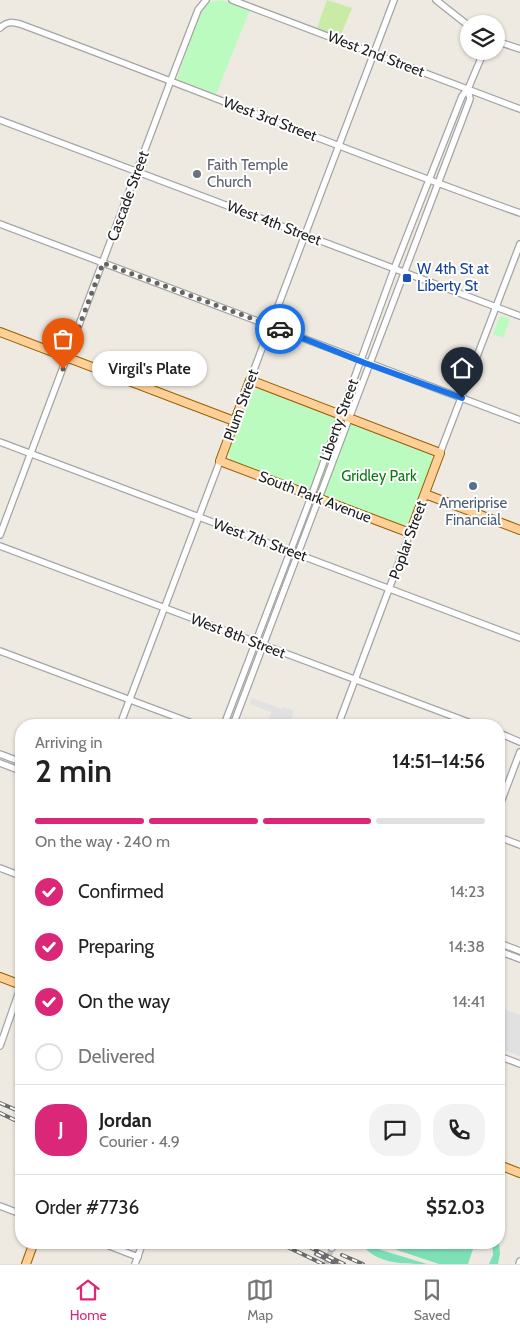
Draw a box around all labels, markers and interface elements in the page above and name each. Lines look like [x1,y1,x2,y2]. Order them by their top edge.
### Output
map controls [460,15,505,60]
button: layers [460,15,505,60]
street label: West 2nd Street [325,27,427,81]
street label: West 3rd Street [221,93,319,145]
street label: Cascade Street [103,148,153,244]
place label: Faith Temple Church [207,156,288,191]
marker: Faith Temple Church [191,168,203,180]
street label: West 4th Street [224,197,324,249]
place label: W 4th St at Liberty St [417,260,489,295]
marker: W 4th St at Liberty St [401,272,413,284]
courier [255,304,305,354]
icon: car [266,315,294,343]
pin [42,318,84,369]
icon: bag [49,325,77,353]
pin [441,347,483,398]
callout: Virgil's Plate [93,352,208,386]
icon: home [448,354,476,382]
text: Virgil's Plate [108,359,191,378]
street label: Plum Street [220,367,262,443]
street label: Liberty Street [316,377,362,463]
street label: South Park Avenue [256,467,374,527]
park label: Gridley Park [341,467,417,485]
marker: Ameriprise Financial [467,480,479,492]
place label: Ameriprise Financial [439,494,507,529]
street label: Poplar Street [385,498,431,582]
street label: West 7th Street [211,515,309,565]
street label: West 8th Street [188,610,288,662]
text: Arriving in [35,733,102,752]
text: 14:51–14:56 [392,750,485,773]
text: 2 min [35,751,112,790]
text: On the way · 240 m [35,832,170,851]
icon: check [35,878,63,906]
text: Confirmed [78,880,164,903]
text: 14:23 [450,882,485,901]
icon: check [35,933,63,961]
text: Preparing [78,935,154,958]
text: 14:38 [449,937,485,956]
icon: check [35,988,63,1016]
text: On the way [78,990,170,1013]
text: 14:41 [453,992,485,1011]
text: Delivered [78,1045,155,1068]
button: chat [369,1104,421,1156]
button: phone [433,1104,485,1156]
text: Jordan [99,1109,152,1132]
text: J [58,1118,64,1141]
text: Courier · 4.9 [99,1132,180,1151]
text: Order #7736 [35,1196,139,1219]
text: $52.03 [426,1196,485,1219]
tab: Home [70,1276,107,1324]
tab: Map [246,1276,274,1324]
tab: Saved [414,1276,450,1324]

